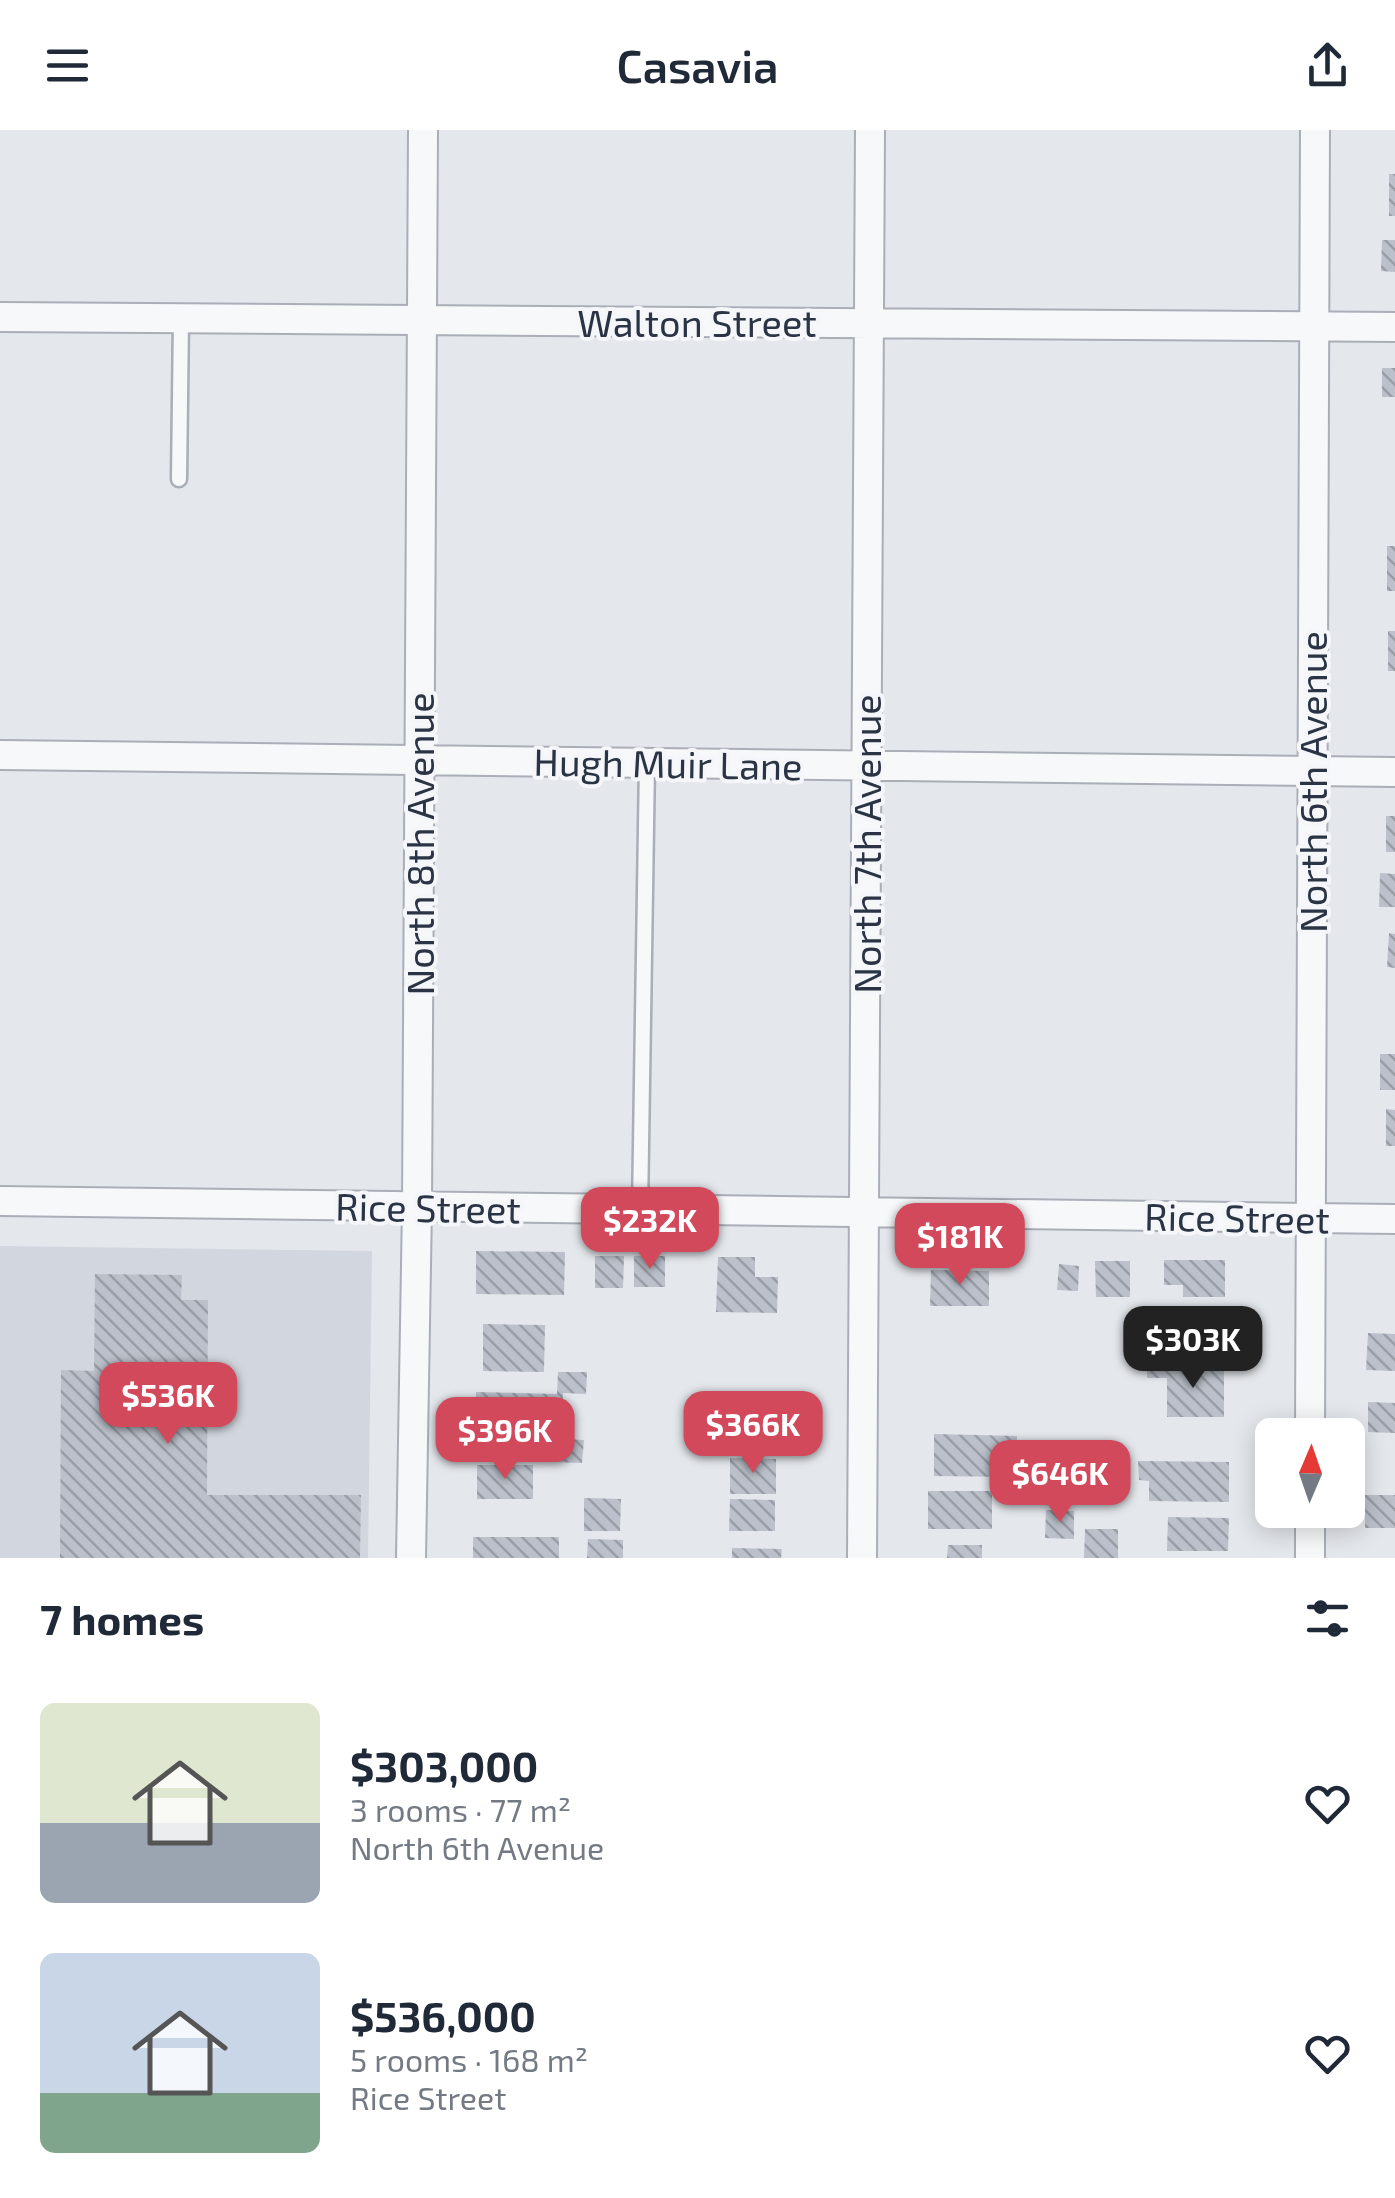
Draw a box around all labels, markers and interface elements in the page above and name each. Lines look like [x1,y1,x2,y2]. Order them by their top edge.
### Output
icon: menu [40,38,95,93]
text: Casavia [617,38,778,92]
icon: share [1300,38,1355,93]
street label: Walton Street [577,299,817,345]
street label: North 6th Avenue [1289,631,1335,933]
street label: North 8th Avenue [396,692,442,996]
street label: North 7th Avenue [843,694,889,994]
street label: Hugh Muir Lane [533,738,803,788]
street label: Rice Street [335,1182,521,1232]
pin: $232K [580,1187,720,1272]
street label: Rice Street [1144,1192,1330,1242]
text: $232K [603,1200,697,1238]
pin: $181K [890,1203,1030,1288]
text: $181K [917,1216,1003,1254]
pin: $303K [1123,1306,1263,1391]
text: $303K [1145,1319,1241,1357]
pin: $536K [98,1362,238,1447]
text: $536K [121,1375,215,1413]
pin: $366K [683,1391,823,1476]
pin: $396K [435,1397,575,1482]
text: $366K [706,1404,800,1442]
text: $396K [458,1410,552,1448]
north arrow [1255,1418,1365,1528]
map controls [1255,1418,1365,1528]
pin: $646K [990,1440,1130,1525]
text: $646K [1012,1453,1109,1491]
icon: filters [1300,1591,1355,1646]
text: 7 homes [40,1593,204,1643]
text: $303,000 [350,1740,538,1790]
icon: home [120,1743,240,1863]
icon: heart [1300,1776,1355,1831]
text: 3 rooms · 77 m² [350,1790,571,1828]
text: North 6th Avenue [350,1828,604,1866]
text: $536,000 [350,1990,536,2040]
icon: home [120,1993,240,2113]
icon: heart [1300,2026,1355,2081]
text: 5 rooms · 168 m² [350,2040,588,2078]
text: Rice Street [350,2078,506,2116]

